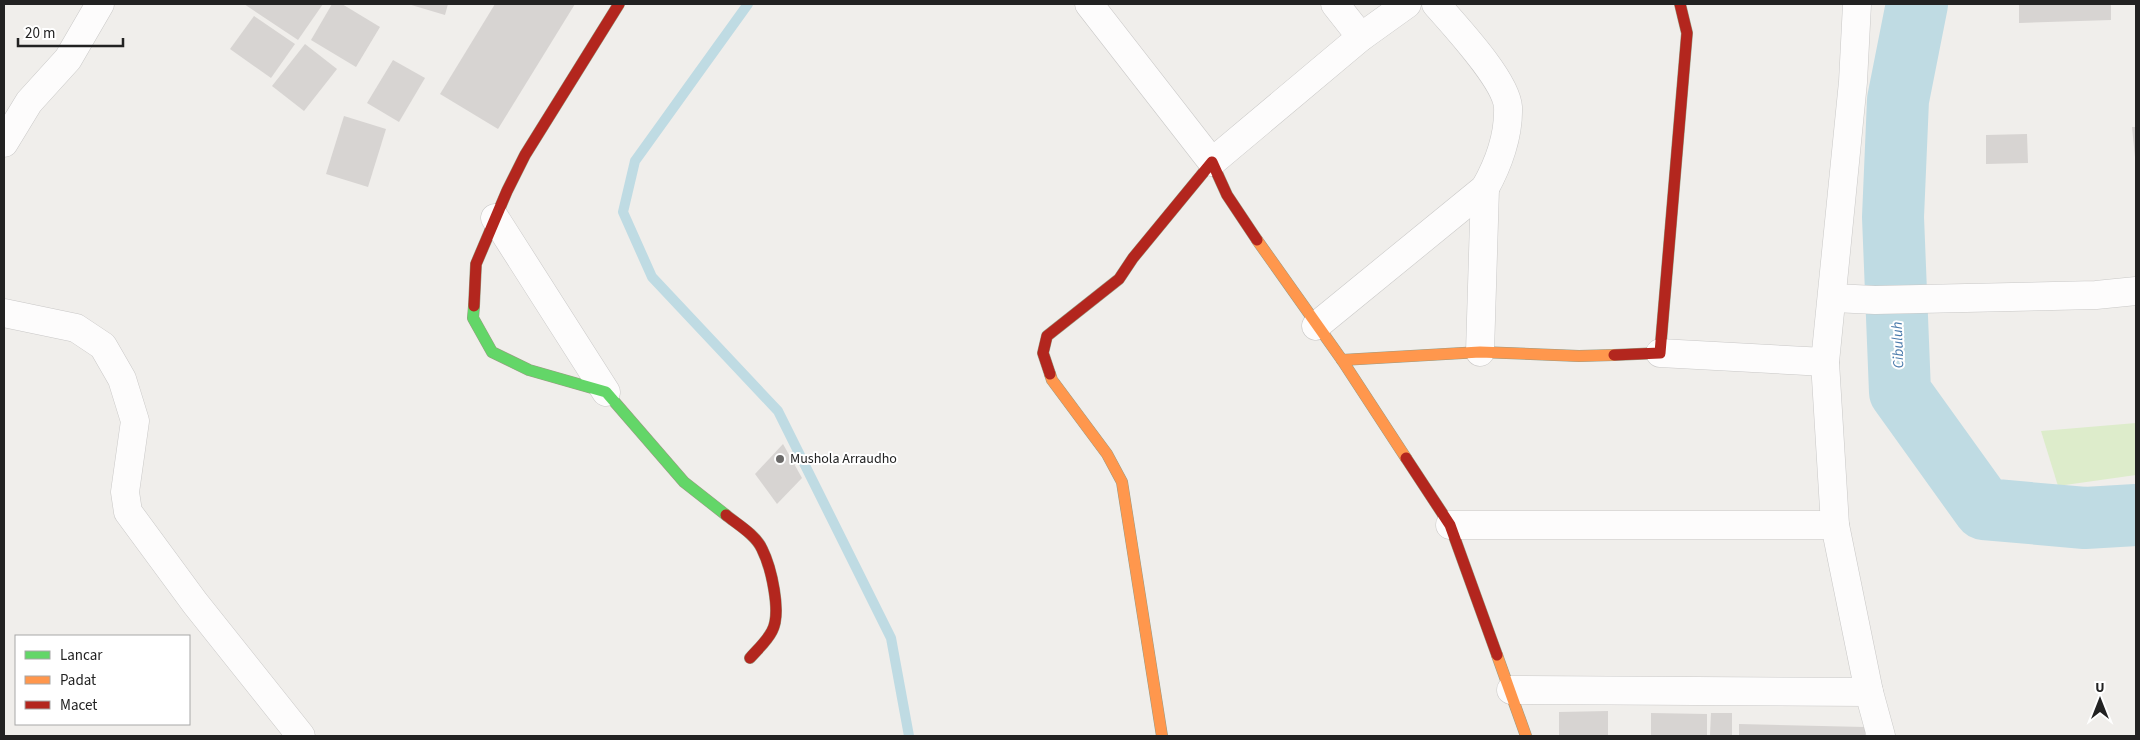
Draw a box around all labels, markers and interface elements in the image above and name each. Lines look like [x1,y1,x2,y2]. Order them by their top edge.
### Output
scale bar [18,15,122,47]
text: 20 m [25,23,55,44]
water label: Cibuluh [1887,321,1909,369]
place label: Mushola Arraudho [790,449,897,469]
marker: Mushola Arraudho [774,453,786,465]
legend [15,635,190,725]
text: Lancar [60,645,103,666]
text: Padat [60,670,96,691]
north arrow [2075,675,2125,725]
text: U [2095,678,2105,698]
text: Macet [60,695,97,716]

